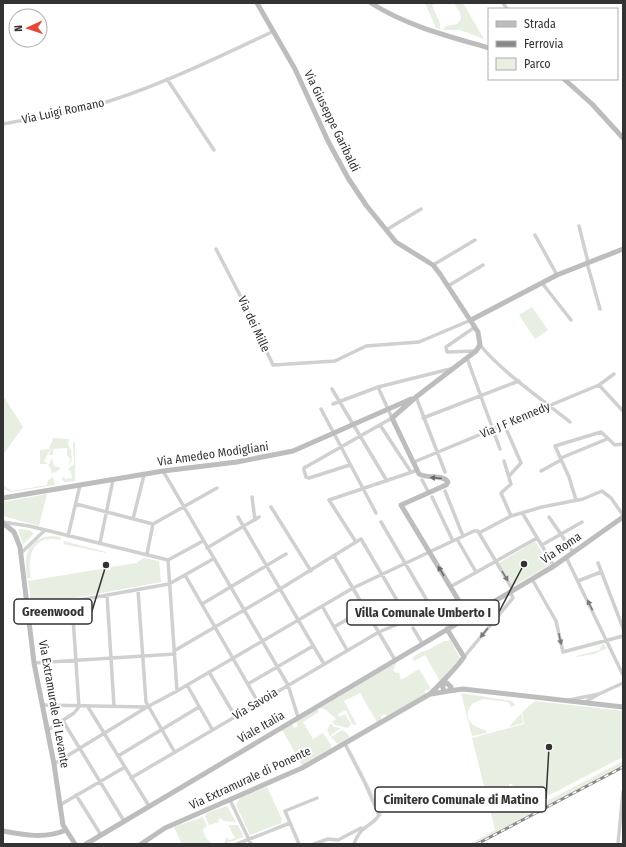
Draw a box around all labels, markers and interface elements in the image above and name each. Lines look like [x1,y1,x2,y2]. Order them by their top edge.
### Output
north arrow [8,8,48,48]
legend [488,8,618,80]
text: Strada [524,17,556,31]
text: N [12,25,25,32]
text: Ferrovia [524,37,563,51]
text: Parco [524,57,551,71]
street label: Via Giuseppe Garibaldi [301,68,363,174]
street label: Via Luigi Romano [20,95,106,127]
street label: Via dei Mille [235,294,273,354]
street label: Via J F Kennedy [478,399,553,441]
street label: Via Amedeo Modigliani [156,439,270,469]
one-way arrow [430,474,442,481]
street label: Via Roma [538,529,584,567]
one-way arrow [437,565,444,577]
one-way arrow [501,570,508,582]
callout: Greenwood [14,599,92,624]
one-way arrow [587,599,593,611]
callout: Villa Comunale Umberto I [347,600,499,625]
text: Greenwood [22,604,84,619]
text: Villa Comunale Umberto I [354,605,491,620]
one-way arrow [479,628,488,639]
one-way arrow [558,633,564,645]
street label: Via Extramurale di Levante [36,639,72,769]
street label: Via Savoia [230,685,280,723]
street label: Viale Italia [235,708,287,746]
street label: Via Extramurale di Ponente [187,744,313,812]
callout: Cimitero Comunale di Matino [375,787,546,812]
text: Cimitero Comunale di Matino [383,792,539,807]

